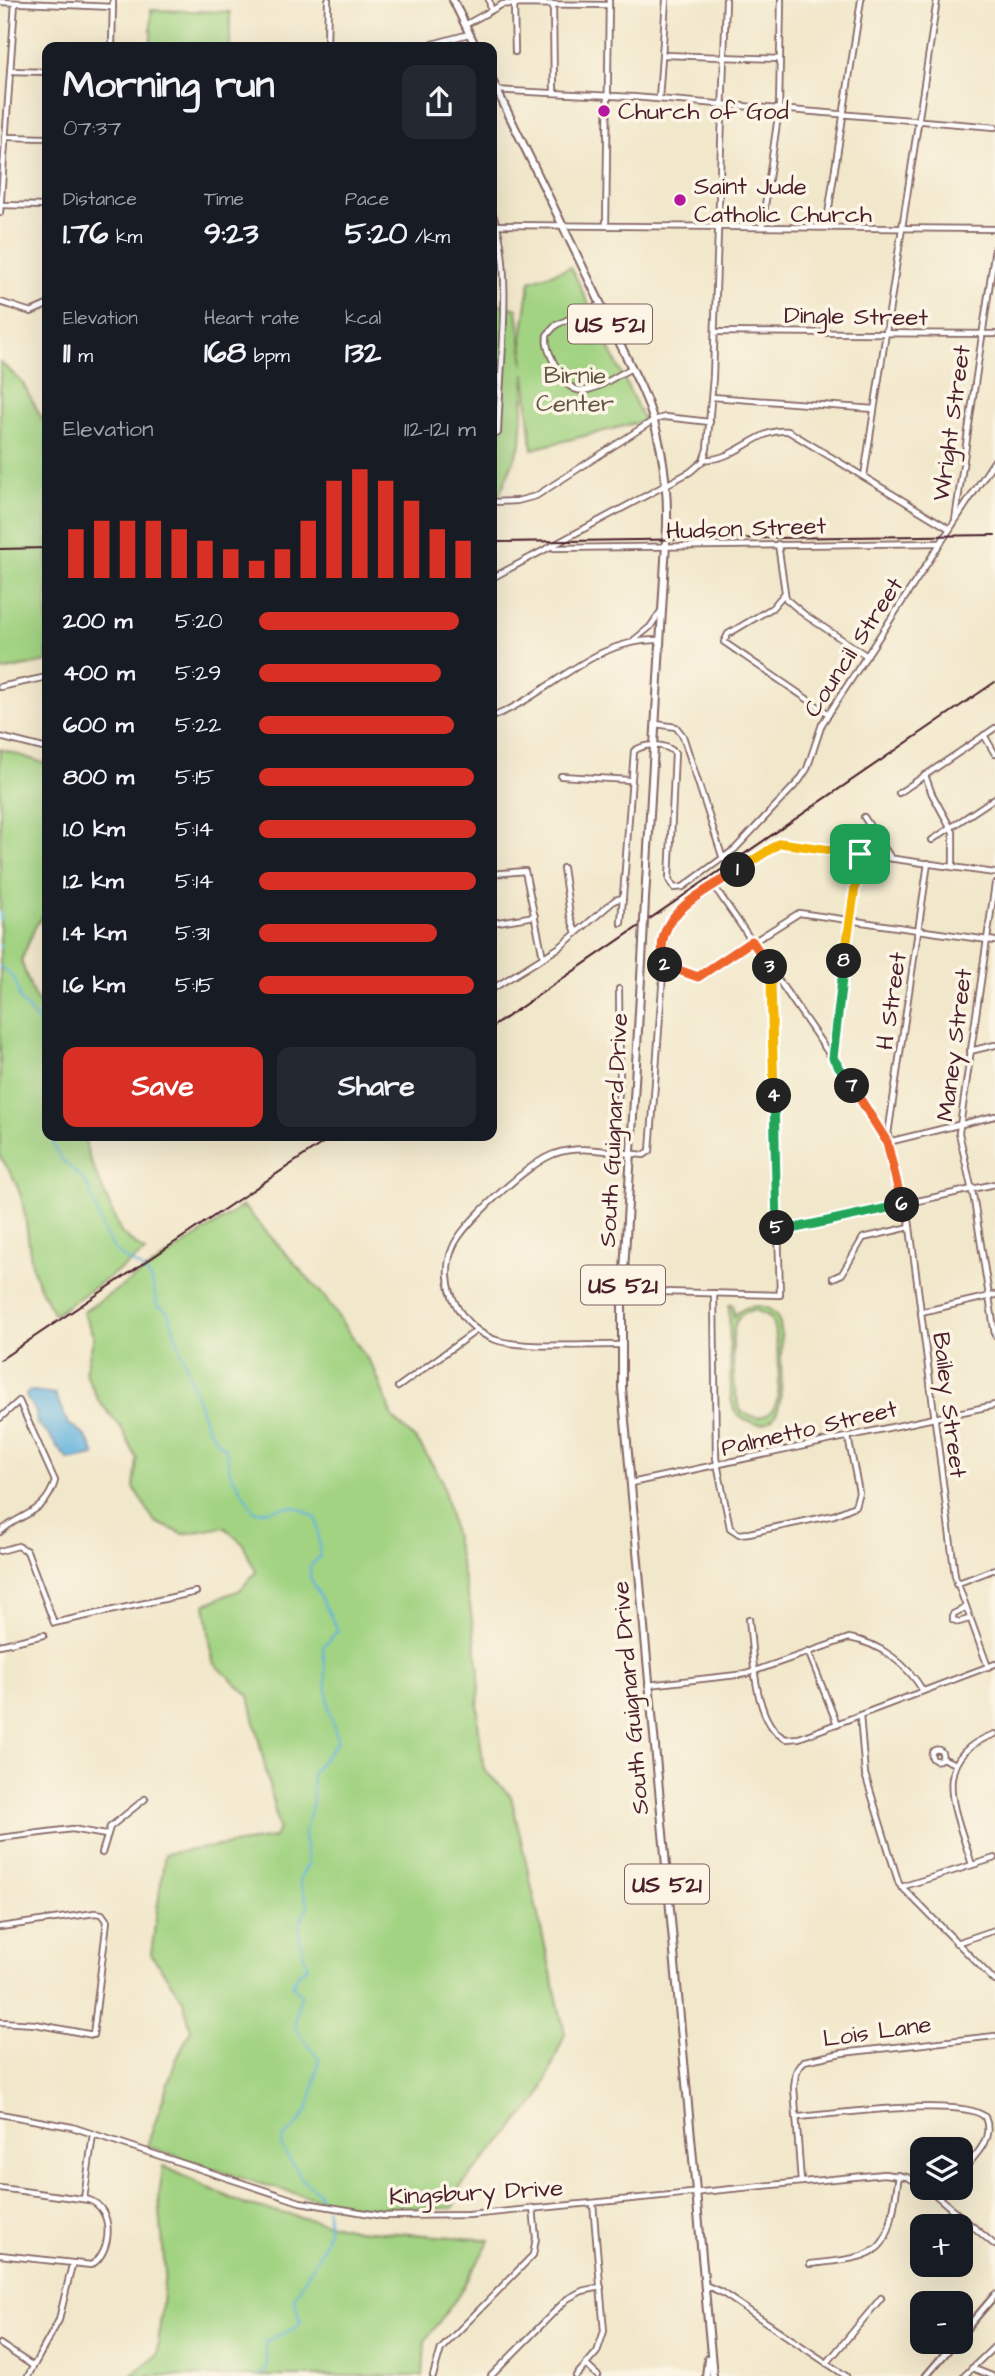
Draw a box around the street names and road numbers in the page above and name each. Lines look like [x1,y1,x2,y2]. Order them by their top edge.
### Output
street label: Dingle Street [784,299,929,336]
road number: US 521 [568,304,652,344]
street label: Wright Street [924,343,981,503]
street label: Hudson Street [665,509,827,549]
street label: Council Street [796,571,912,724]
street label: H Street [868,950,916,1052]
street label: Maney Street [929,966,982,1124]
street label: South Guignard Drive [591,1012,638,1248]
road number: US 521 [581,1266,665,1304]
street label: Bailey Street [922,1330,975,1480]
street label: Palmetto Street [718,1392,901,1466]
street label: South Guignard Drive [604,1580,659,1816]
road number: US 521 [625,1865,709,1904]
street label: Lois Lane [821,2008,934,2056]
street label: Kingsbury Drive [388,2171,564,2216]

